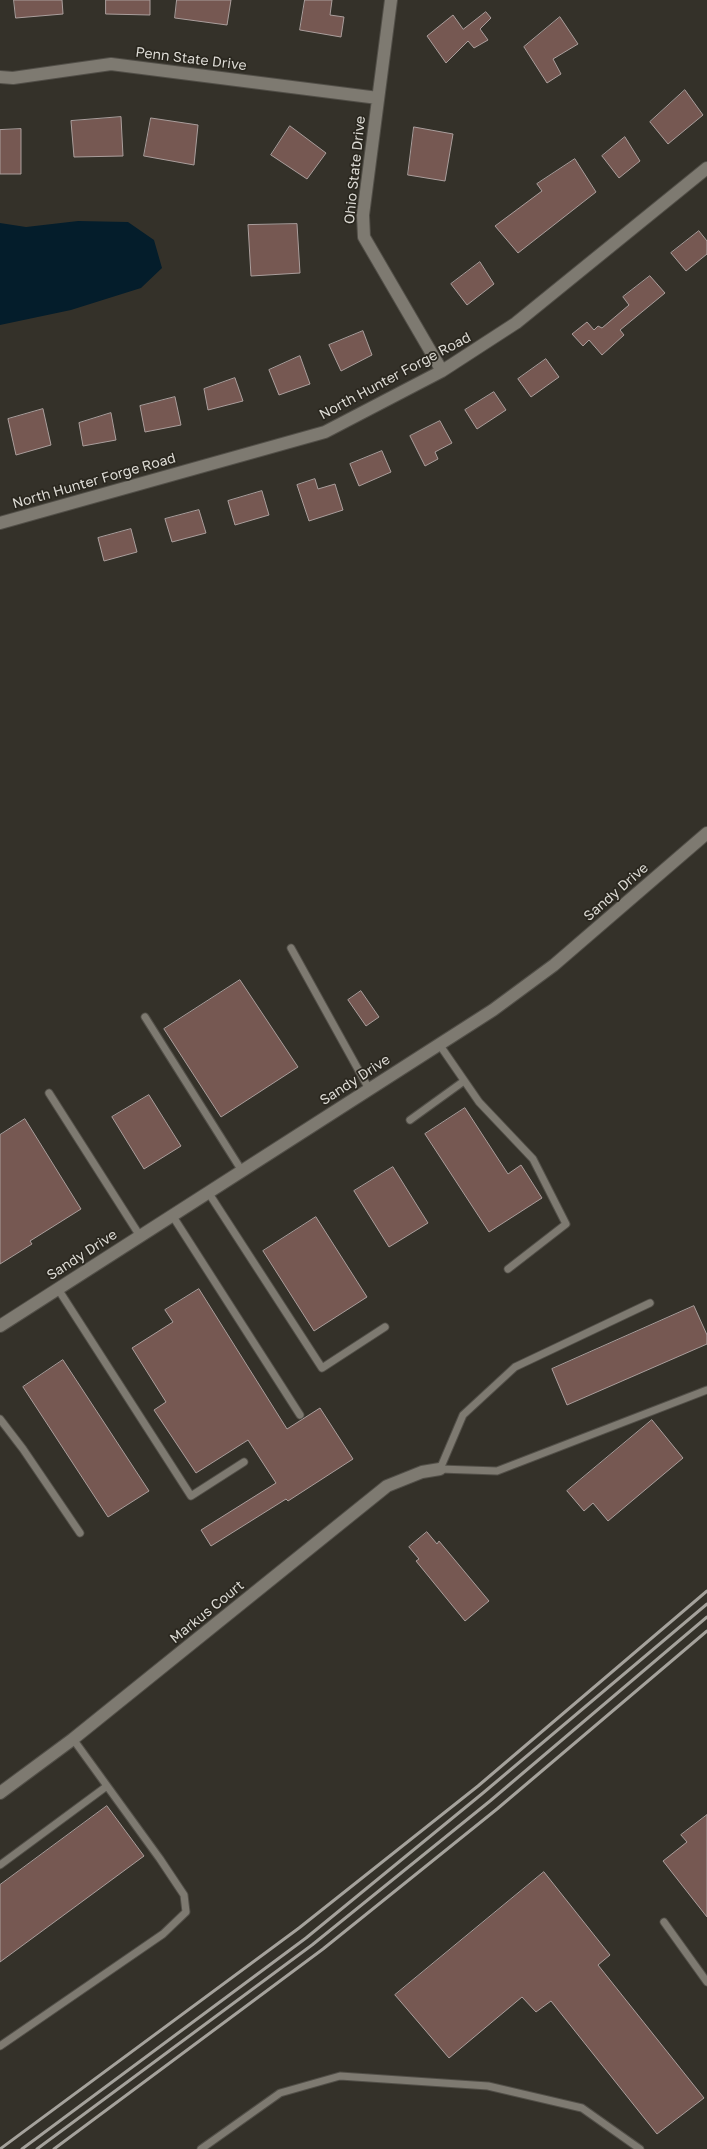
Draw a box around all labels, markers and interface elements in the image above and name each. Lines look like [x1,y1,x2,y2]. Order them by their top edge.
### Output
street label: Penn State Drive [134,44,248,74]
street label: Ohio State Drive [341,115,369,225]
street label: North Hunter Forge Road [316,329,474,423]
street label: North Hunter Forge Road [10,450,178,512]
street label: Sandy Drive [580,859,652,925]
street label: Sandy Drive [317,1051,393,1109]
street label: Sandy Drive [44,1226,120,1284]
street label: Markus Court [167,1577,247,1647]

